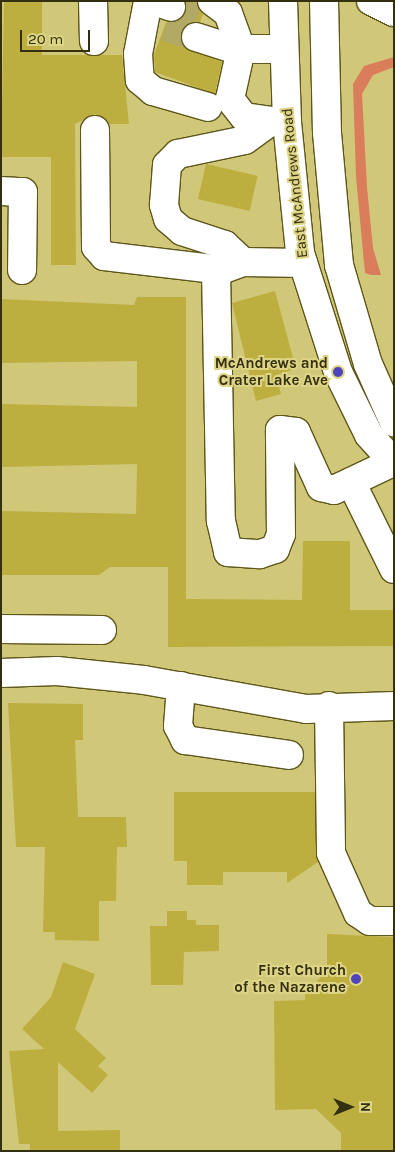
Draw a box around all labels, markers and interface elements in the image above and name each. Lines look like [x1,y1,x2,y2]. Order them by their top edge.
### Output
scale bar [22,20,92,52]
text: 20 m [28,30,63,48]
street label: East McAndrews Road [278,107,312,259]
place label: McAndrews and Crater Lake Ave [215,354,328,389]
marker: McAndrews and Crater Lake Ave [332,366,344,378]
place label: First Church of the Nazarene [234,961,346,996]
marker: First Church of the Nazarene [350,973,362,985]
north arrow [325,1082,375,1132]
text: N [357,1102,374,1112]

